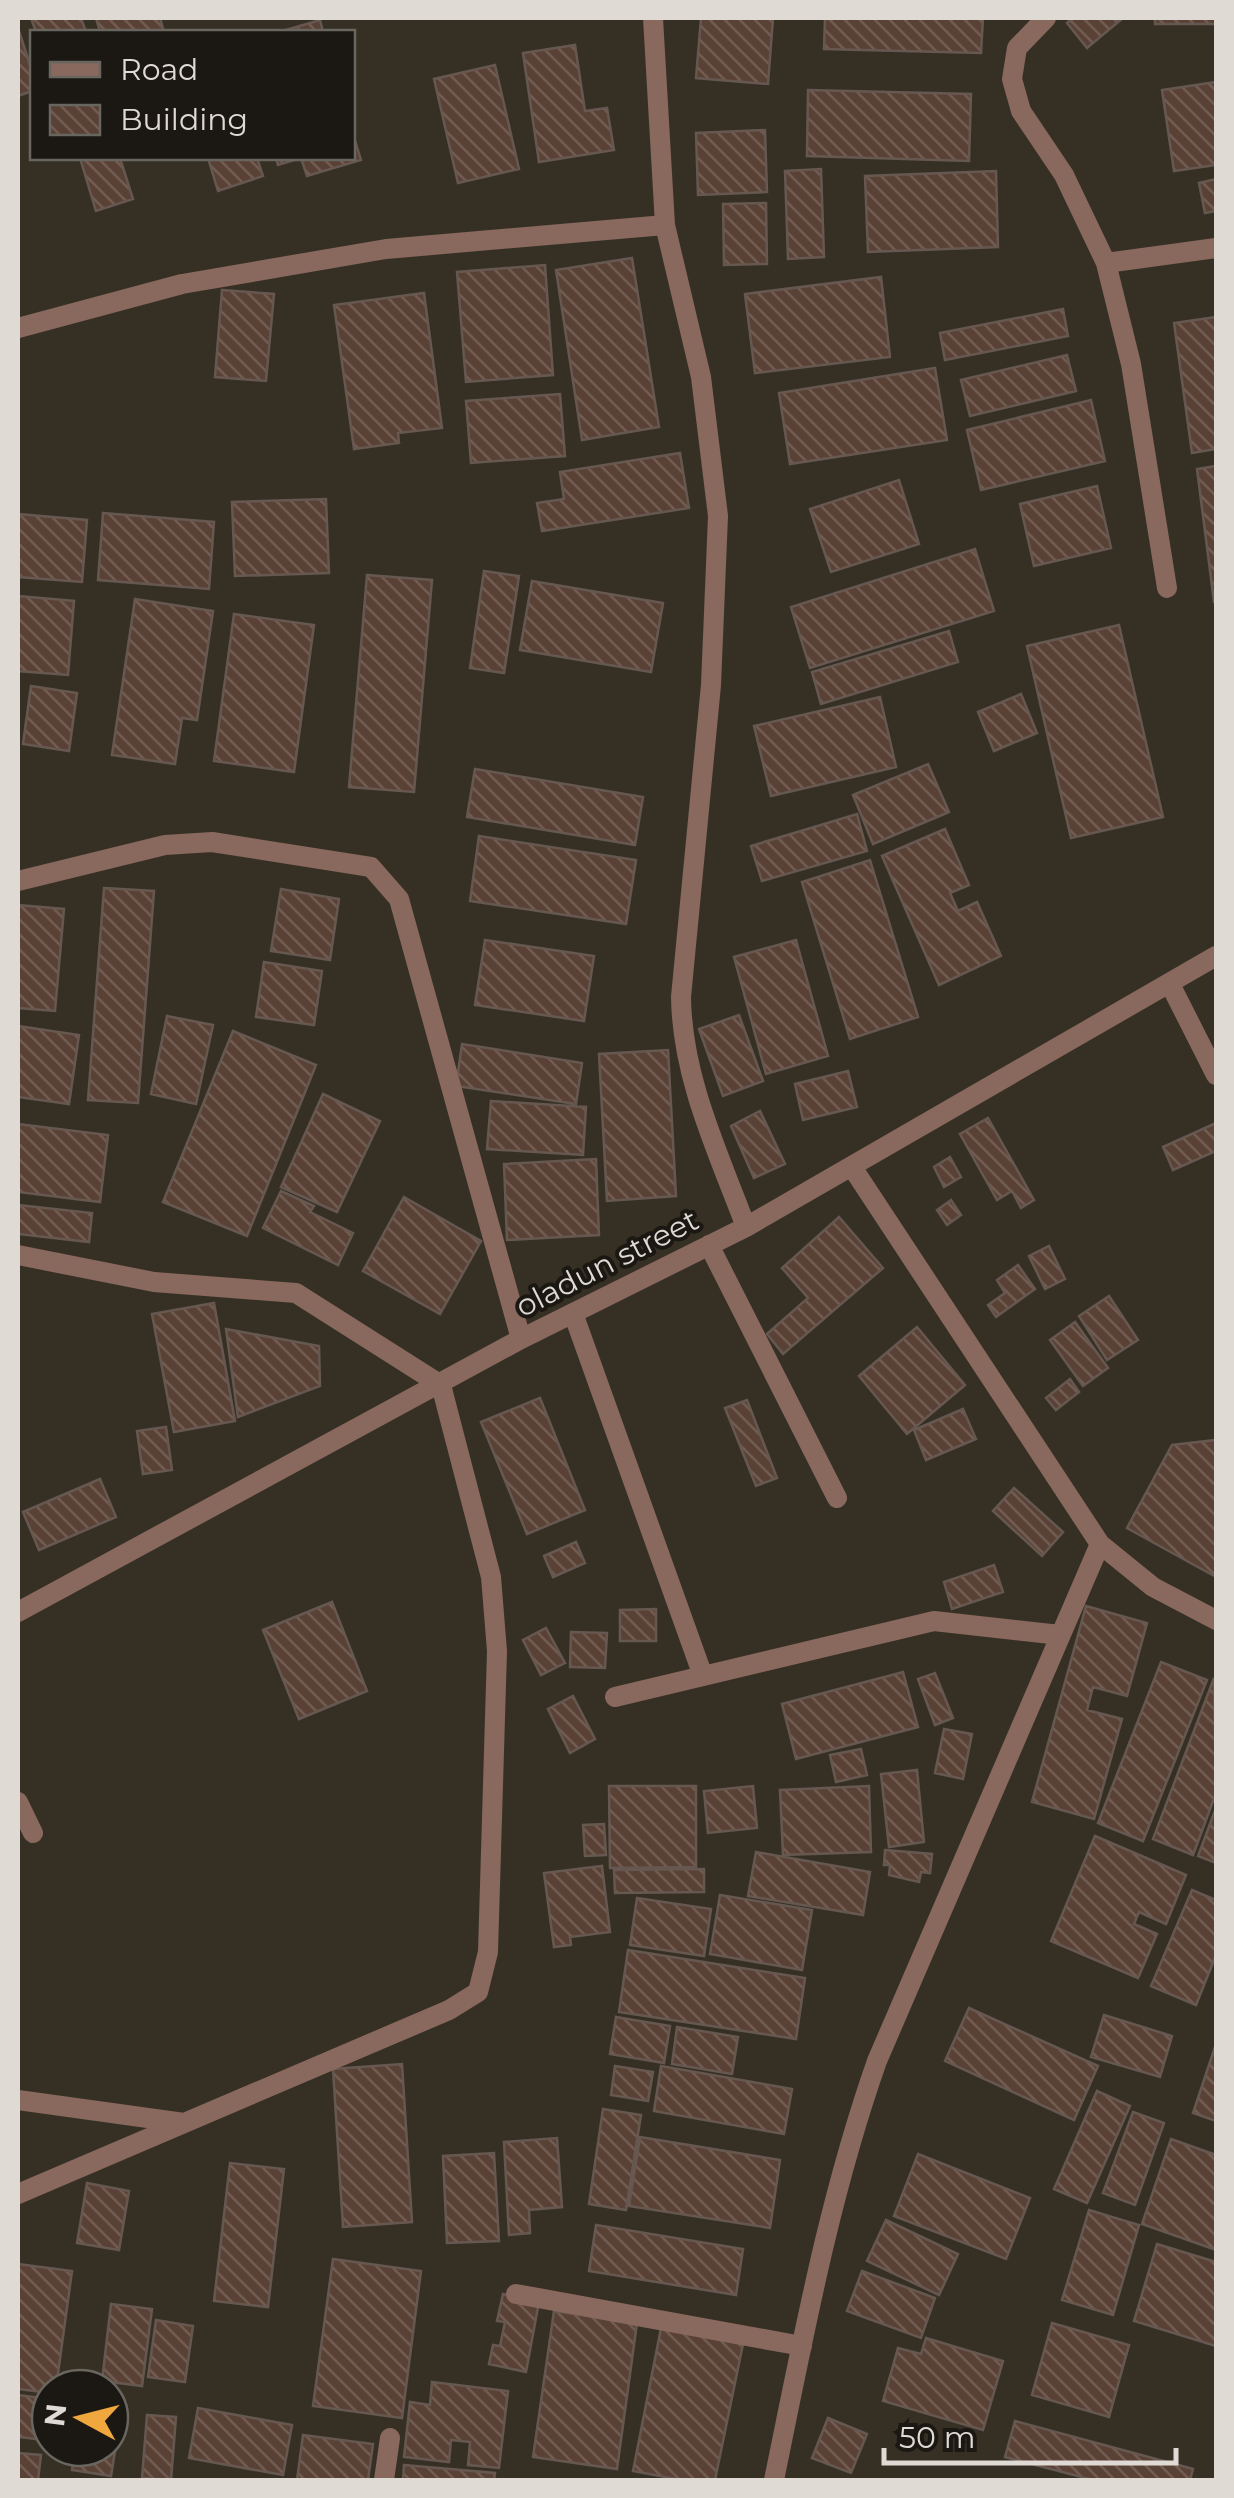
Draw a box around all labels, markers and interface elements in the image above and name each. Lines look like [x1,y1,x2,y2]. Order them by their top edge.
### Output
legend [30,30,355,160]
text: Road [120,51,198,88]
text: Building [120,101,248,138]
street label: oladun street [509,1201,705,1325]
north arrow [30,2368,130,2468]
text: N [37,2402,73,2428]
scale bar [884,2403,1176,2465]
text: 50 m [899,2419,976,2456]

